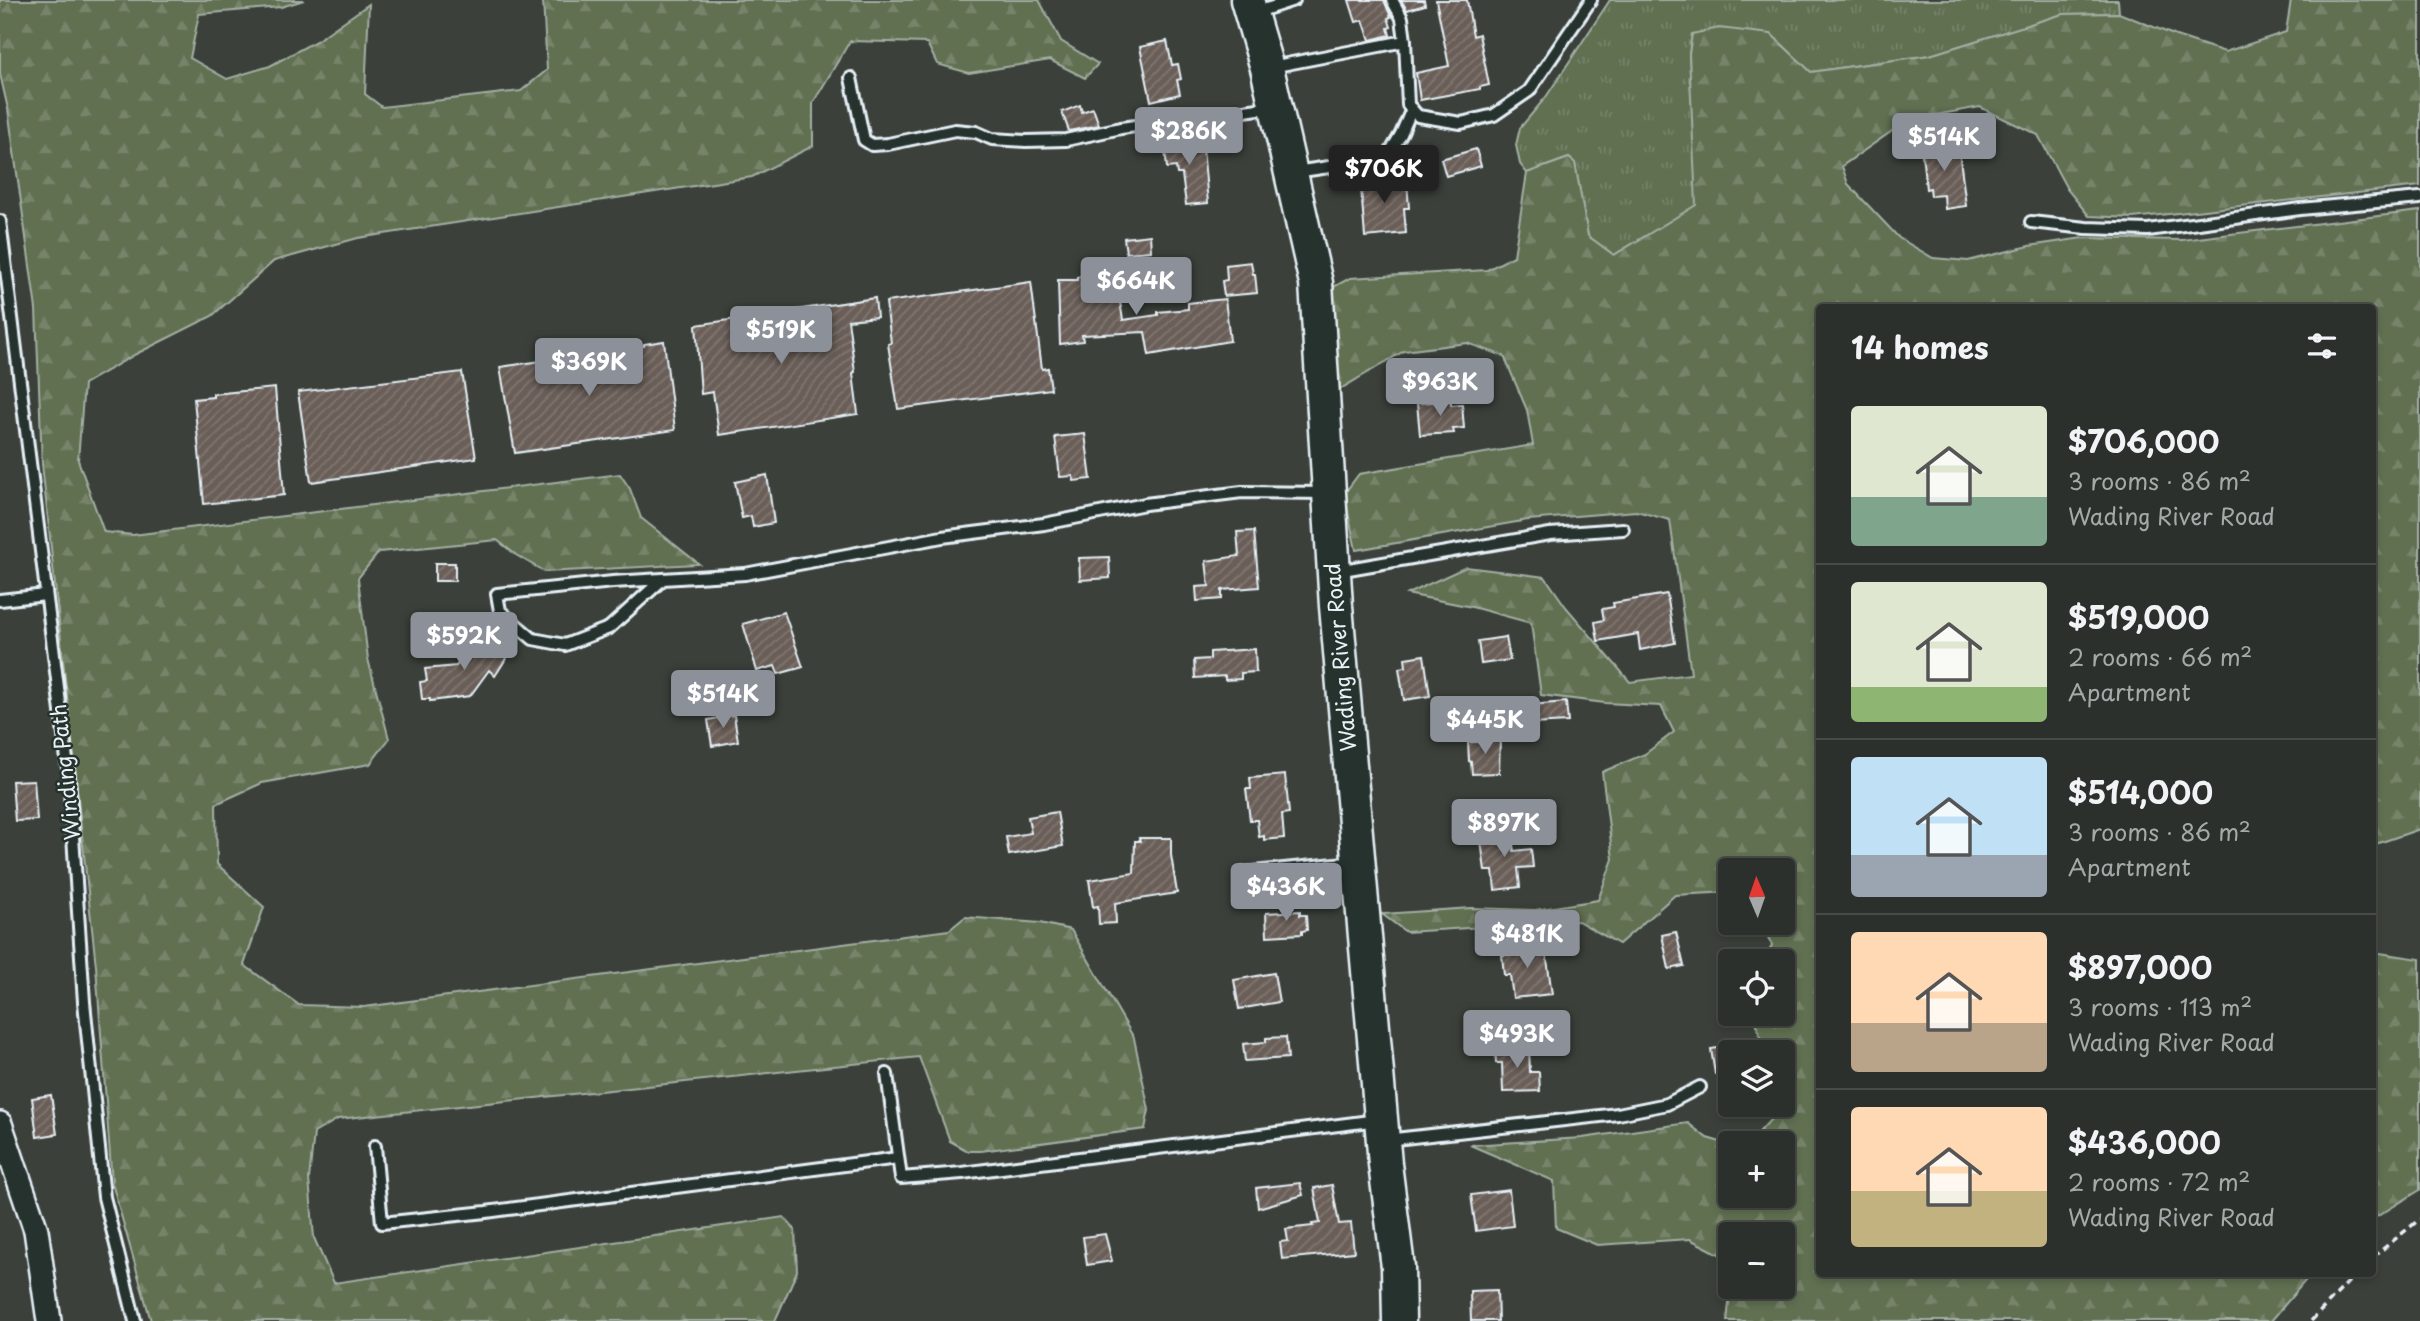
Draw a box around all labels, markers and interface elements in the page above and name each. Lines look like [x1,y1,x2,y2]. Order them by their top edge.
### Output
pin: $286K [1140,108,1238,167]
text: $286K [1151,112,1227,147]
pin: $514K [1895,114,1993,173]
text: $514K [1908,118,1980,153]
pin: $706K [1335,146,1433,205]
text: $706K [1345,150,1423,185]
pin: $664K [1087,258,1185,317]
text: $664K [1097,262,1175,297]
pin: $519K [732,306,830,366]
text: $519K [746,311,816,346]
text: 14 homes [1851,324,1989,369]
icon: filters [2303,327,2341,365]
pin: $369K [540,338,638,398]
text: $369K [551,343,627,378]
pin: $963K [1391,358,1489,418]
text: $963K [1402,363,1478,398]
text: $706,000 [2068,418,2220,463]
icon: home [1907,434,1991,518]
text: 3 rooms · 86 m² [2068,463,2251,498]
text: Wading River Road [2068,498,2275,533]
street label: Wading River Road [1315,562,1363,753]
text: $519,000 [2068,594,2209,639]
icon: home [1907,610,1991,694]
pin: $592K [415,612,513,672]
text: $592K [426,617,502,652]
text: 2 rooms · 66 m² [2068,639,2252,674]
pin: $514K [674,670,772,730]
text: Apartment [2068,674,2191,709]
text: $514K [687,675,759,710]
pin: $445K [1436,696,1534,756]
text: $445K [1446,701,1524,736]
street label: Winding Path [41,703,87,842]
text: $514,000 [2068,769,2213,814]
icon: home [1907,785,1991,869]
pin: $897K [1455,800,1553,859]
text: $897K [1468,804,1540,839]
text: 3 rooms · 86 m² [2068,814,2251,849]
text: Apartment [2068,849,2191,884]
north arrow [1718,858,1796,934]
map controls [1718,858,1795,1299]
pin: $436K [1237,864,1335,923]
text: $436K [1247,868,1325,903]
pin: $481K [1478,911,1576,970]
text: $481K [1491,915,1563,950]
text: $897,000 [2068,944,2212,989]
button: locate [1718,949,1795,1026]
icon: home [1907,960,1991,1044]
text: 3 rooms · 113 m² [2068,989,2252,1024]
pin: $493K [1468,1010,1566,1070]
text: $493K [1479,1015,1555,1050]
text: Wading River Road [2068,1024,2275,1059]
button: layers [1718,1040,1795,1117]
text: $436,000 [2068,1119,2221,1164]
button: + [1718,1131,1795,1208]
icon: home [1907,1135,1991,1219]
text: 2 rooms · 72 m² [2068,1164,2250,1199]
text: Wading River Road [2068,1199,2275,1234]
button: − [1718,1222,1795,1299]

